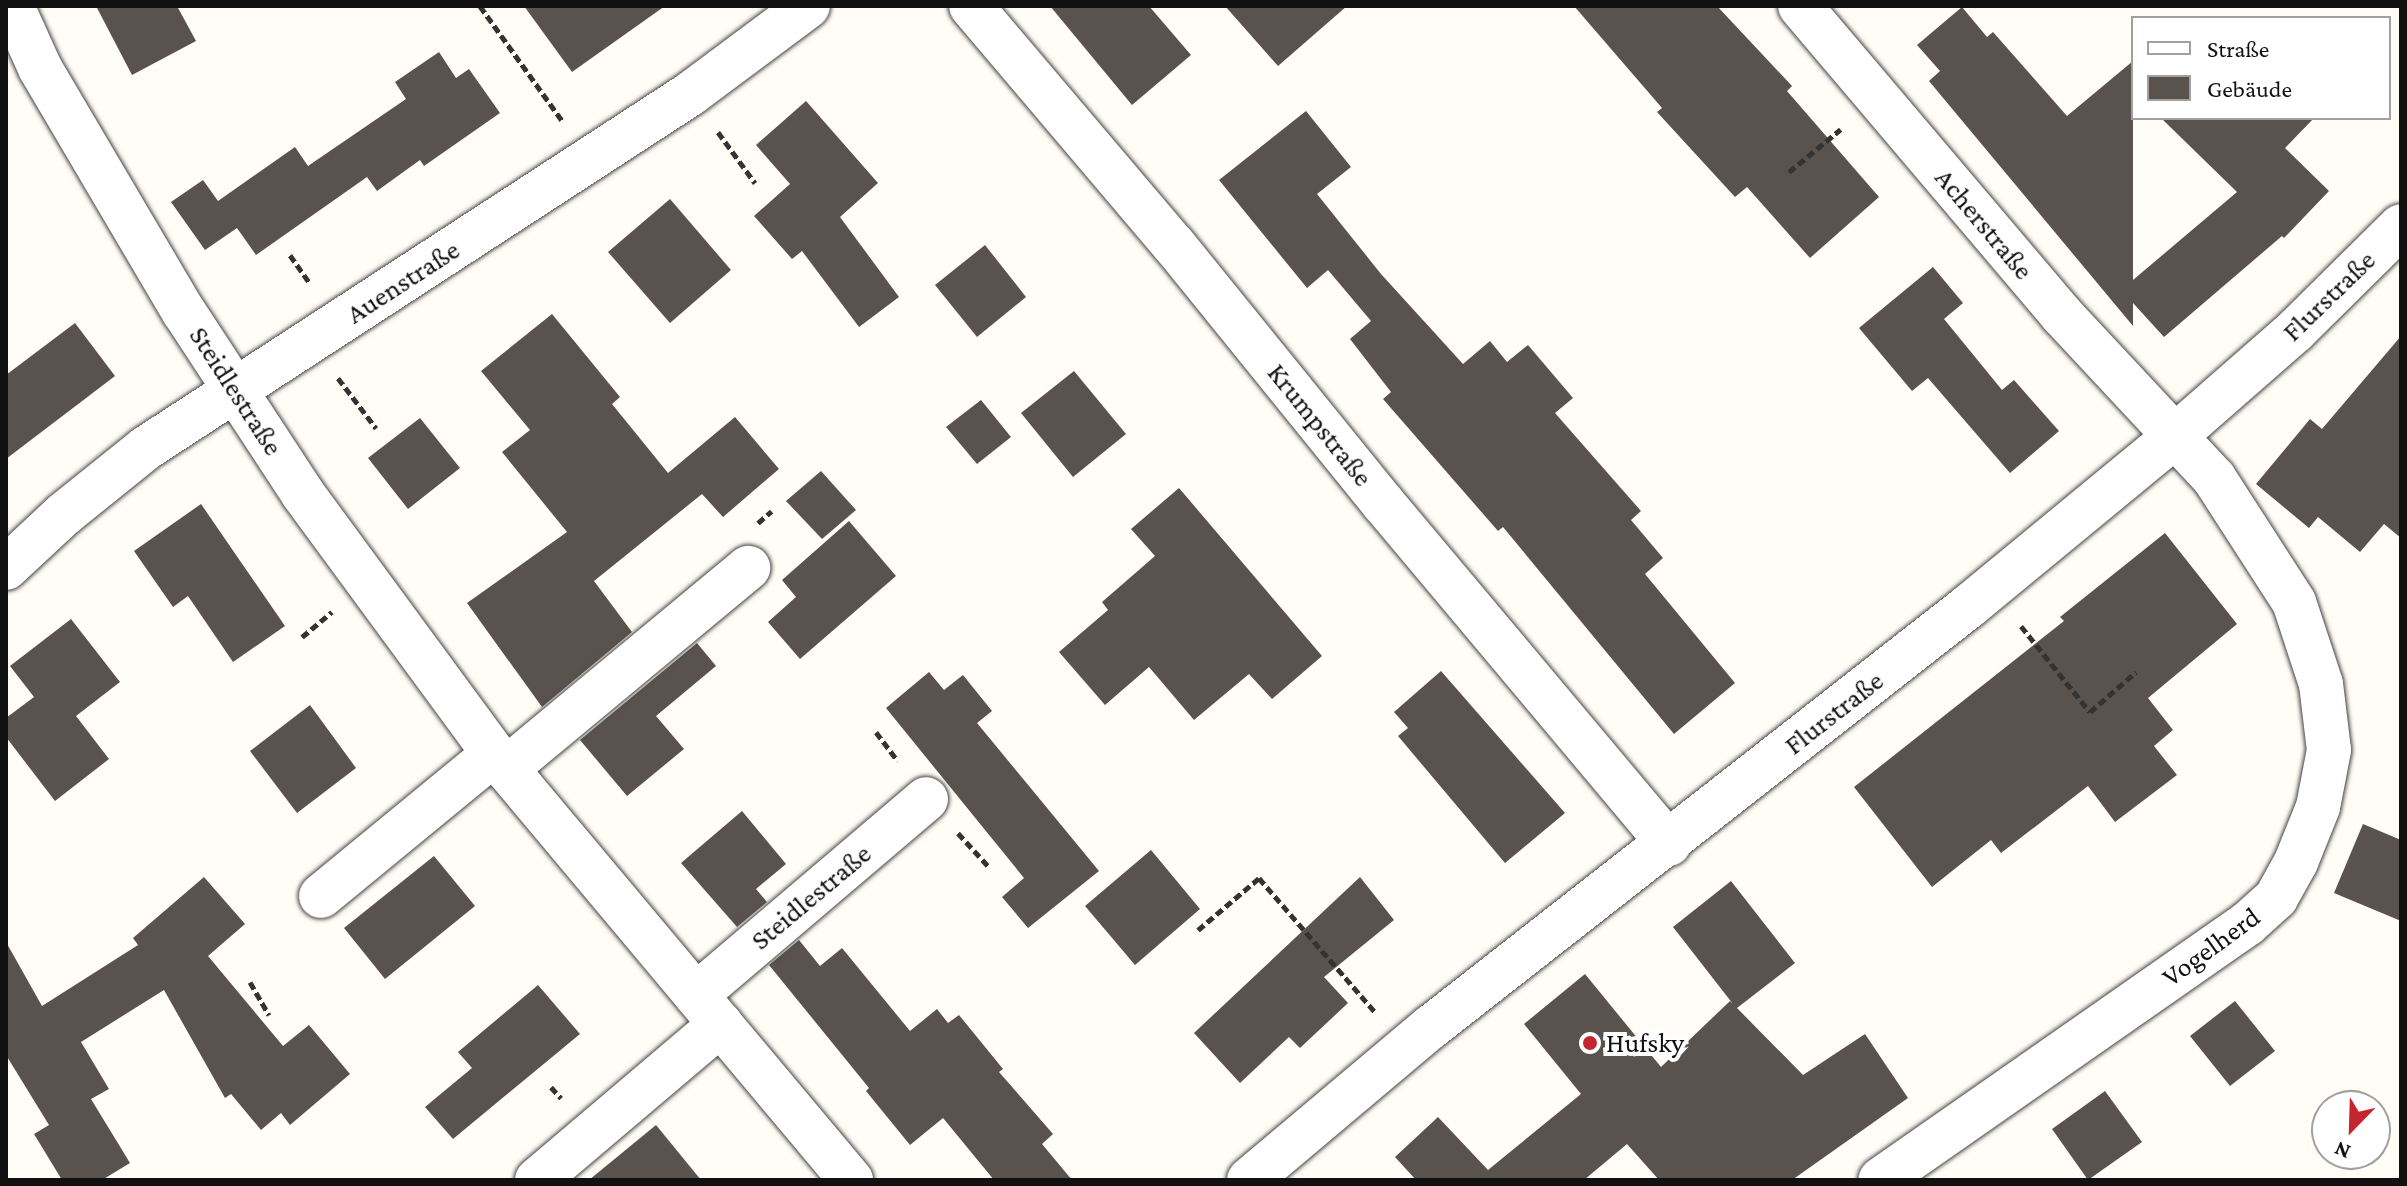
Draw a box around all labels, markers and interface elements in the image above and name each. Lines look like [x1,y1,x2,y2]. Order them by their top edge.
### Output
legend [2131,16,2391,120]
text: Straße [2207,35,2269,62]
text: Gebäude [2207,75,2292,102]
street label: Acherstraße [1928,161,2040,287]
street label: Auenstraße [340,233,466,331]
street label: Flurstraße [2275,244,2383,348]
street label: Steidlestraße [182,320,290,462]
street label: Krumpstraße [1260,357,1380,493]
street label: Flurstraße [1778,664,1890,762]
street label: Steidlestraße [744,837,878,957]
street label: Vogelherd [2155,900,2267,994]
place label: Hufsky [1606,1026,1684,1060]
marker: Hufsky [1581,1034,1599,1052]
north arrow [2311,1090,2391,1170]
text: N [2330,1136,2354,1165]

